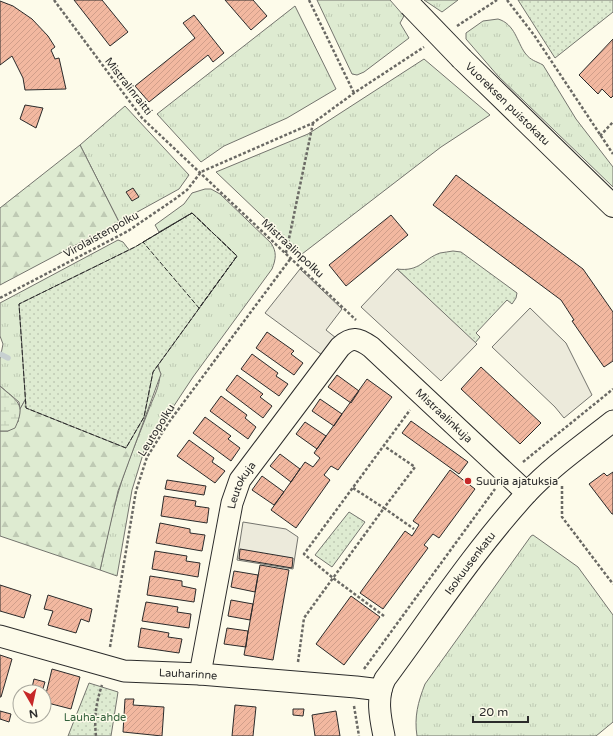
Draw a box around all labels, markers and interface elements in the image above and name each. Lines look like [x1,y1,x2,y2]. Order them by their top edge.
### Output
street label: Mistralinraitti [102,55,155,118]
street label: Vuoreksen puistokatu [462,60,553,148]
street label: Virolaistenpolku [61,208,141,260]
street label: Mistraalinpolku [259,216,327,281]
street label: Mistraalinkuja [413,386,475,446]
street label: Leutopolku [135,402,178,459]
street label: Leutokuja [225,459,259,510]
place label: Suuria ajatuksia [476,475,558,488]
marker: Suuria ajatuksia [463,476,473,486]
street label: Isokuusenkatu [442,529,498,597]
street label: Lauharinne [159,666,218,682]
north arrow [12,684,52,724]
scale bar [473,698,528,724]
text: 20 m [479,705,508,719]
text: N [28,706,39,720]
park label: Lauha-ahde [64,711,126,724]

